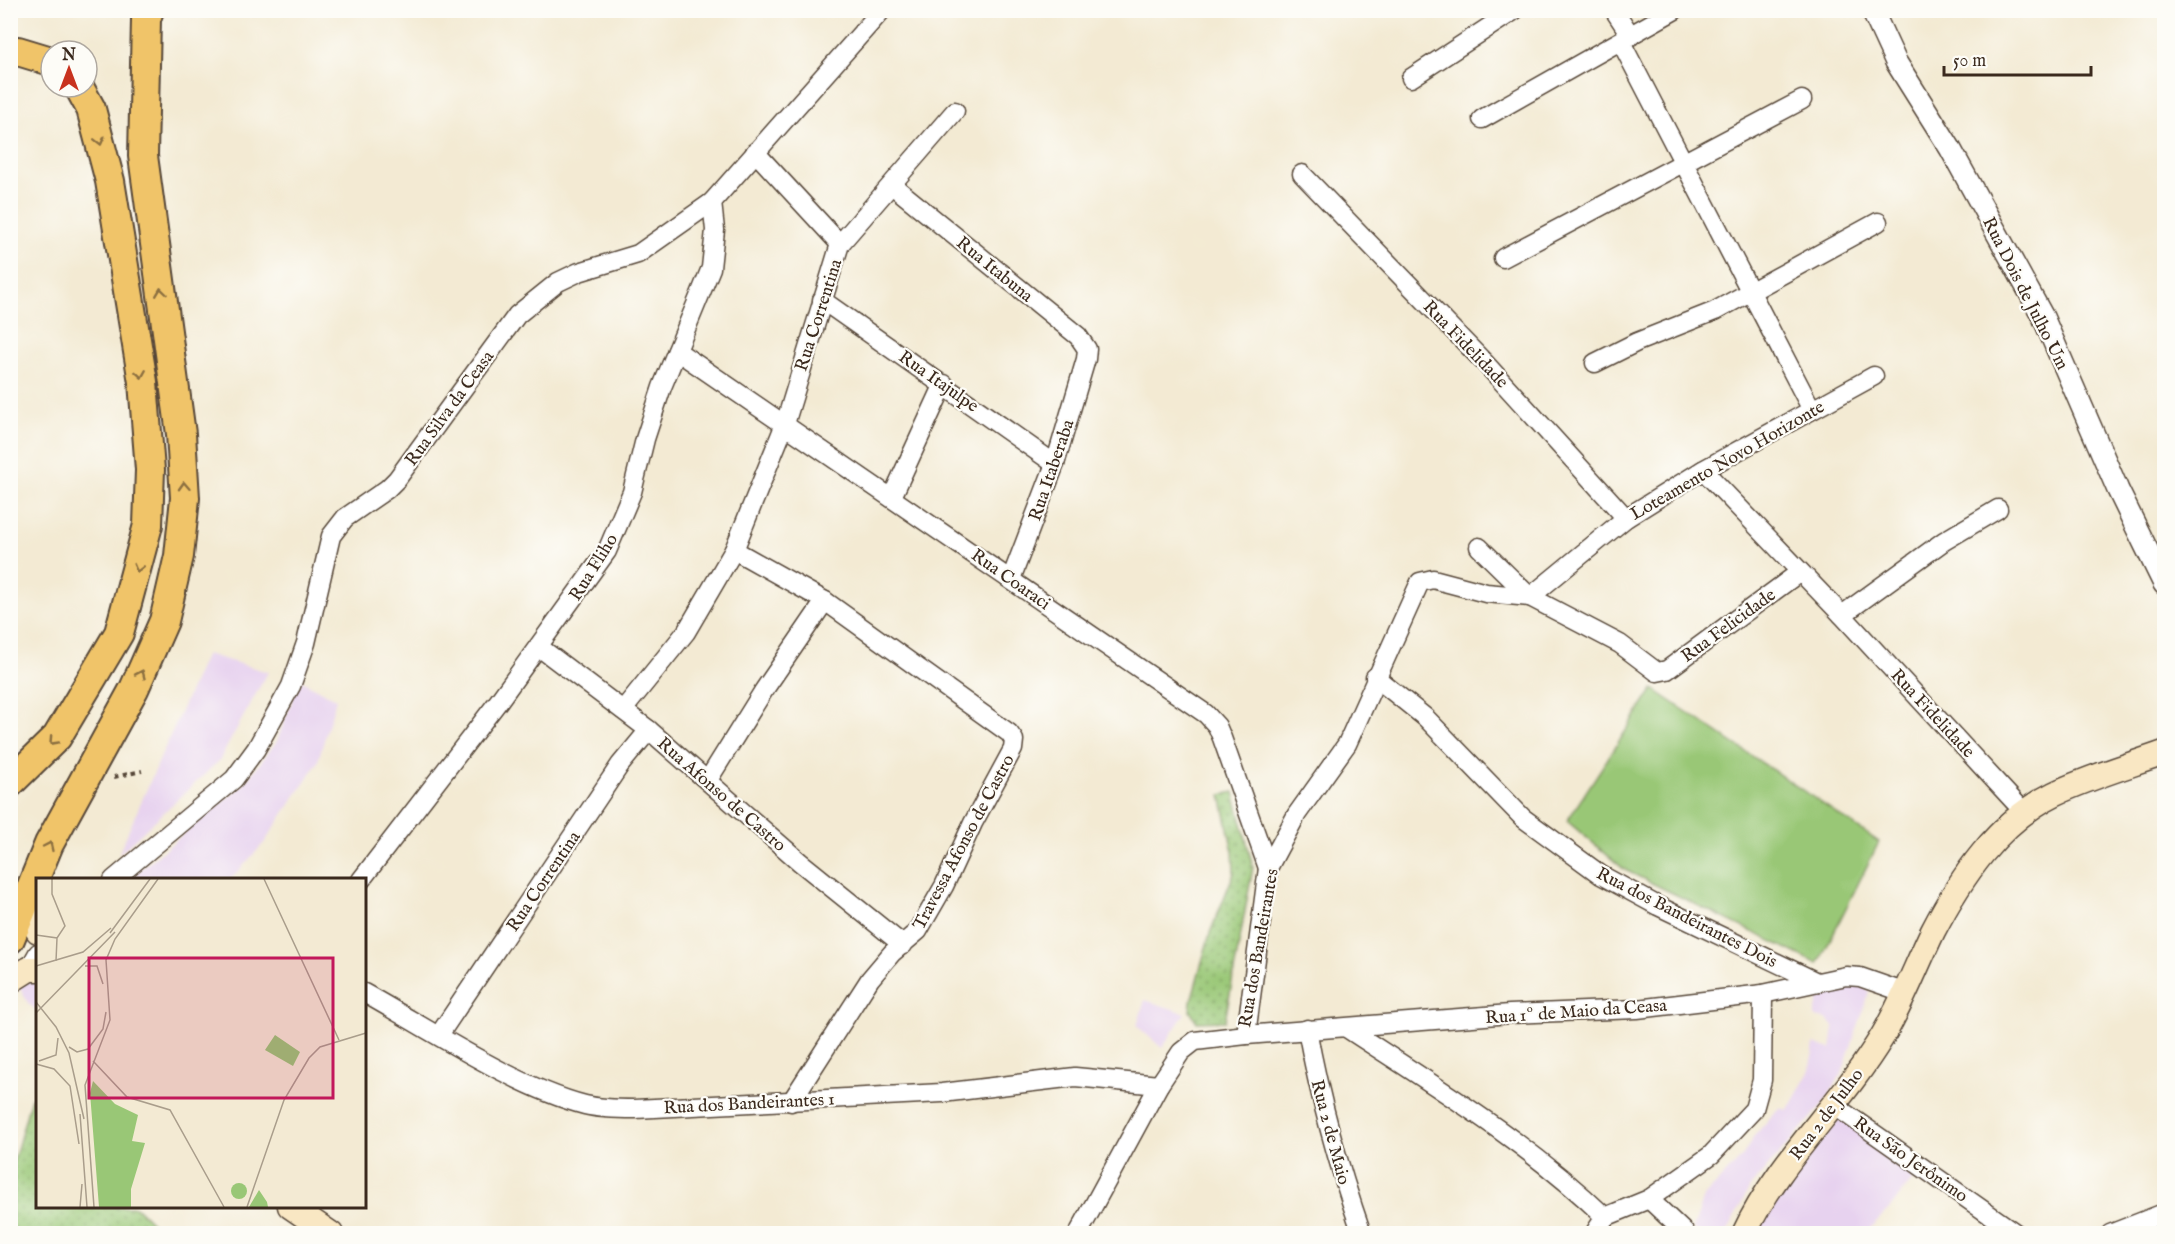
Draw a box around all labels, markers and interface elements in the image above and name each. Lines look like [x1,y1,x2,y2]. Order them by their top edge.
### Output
north arrow [39,39,99,99]
scale bar [1944,39,2091,77]
text: N [61,46,76,66]
text: 50 m [1953,50,1986,73]
one-way arrow [93,136,106,146]
street label: Rua Dois de Julho Um [1976,213,2073,374]
street label: Rua Itabuna [951,232,1037,308]
street label: Rua Correntina [790,256,848,374]
one-way arrow [156,288,168,297]
street label: Rua Fidelidade [1417,296,1513,394]
street label: Rua Silva da Ceasa [401,346,500,471]
street label: Rua Itajulpe [894,346,983,418]
one-way arrow [134,369,147,379]
street label: Loteamento Novo Horizonte [1627,396,1829,526]
street label: Rua Itaberaba [1024,416,1081,524]
one-way arrow [178,481,191,490]
street label: Rua Fliho [565,530,624,606]
street label: Rua Coaraci [966,544,1055,616]
one-way arrow [132,563,145,573]
street label: Rua Felicidade [1677,584,1781,668]
street label: Rua Fidelidade [1885,665,1979,763]
one-way arrow [133,669,145,680]
street label: Rua Afonso de Castro [652,733,791,858]
one-way arrow [49,734,60,745]
street label: Travessa Afonso de Castro [908,751,1021,934]
street label: Rua Correntina [502,827,586,937]
one-way arrow [42,842,54,853]
street label: Rua dos Bandeirantes Dois [1592,863,1781,974]
street label: Rua dos Bandeirantes [1234,867,1285,1029]
inset map [36,878,366,1208]
street label: Rua 1º de Maio da Ceasa [1484,995,1668,1030]
street label: Rua 2 de Julho [1785,1064,1869,1165]
street label: Rua 2 de Maio [1304,1077,1355,1188]
street label: Rua dos Bandeirantes 1 [663,1089,835,1120]
street label: Rua São Jerônimo [1848,1112,1972,1208]

